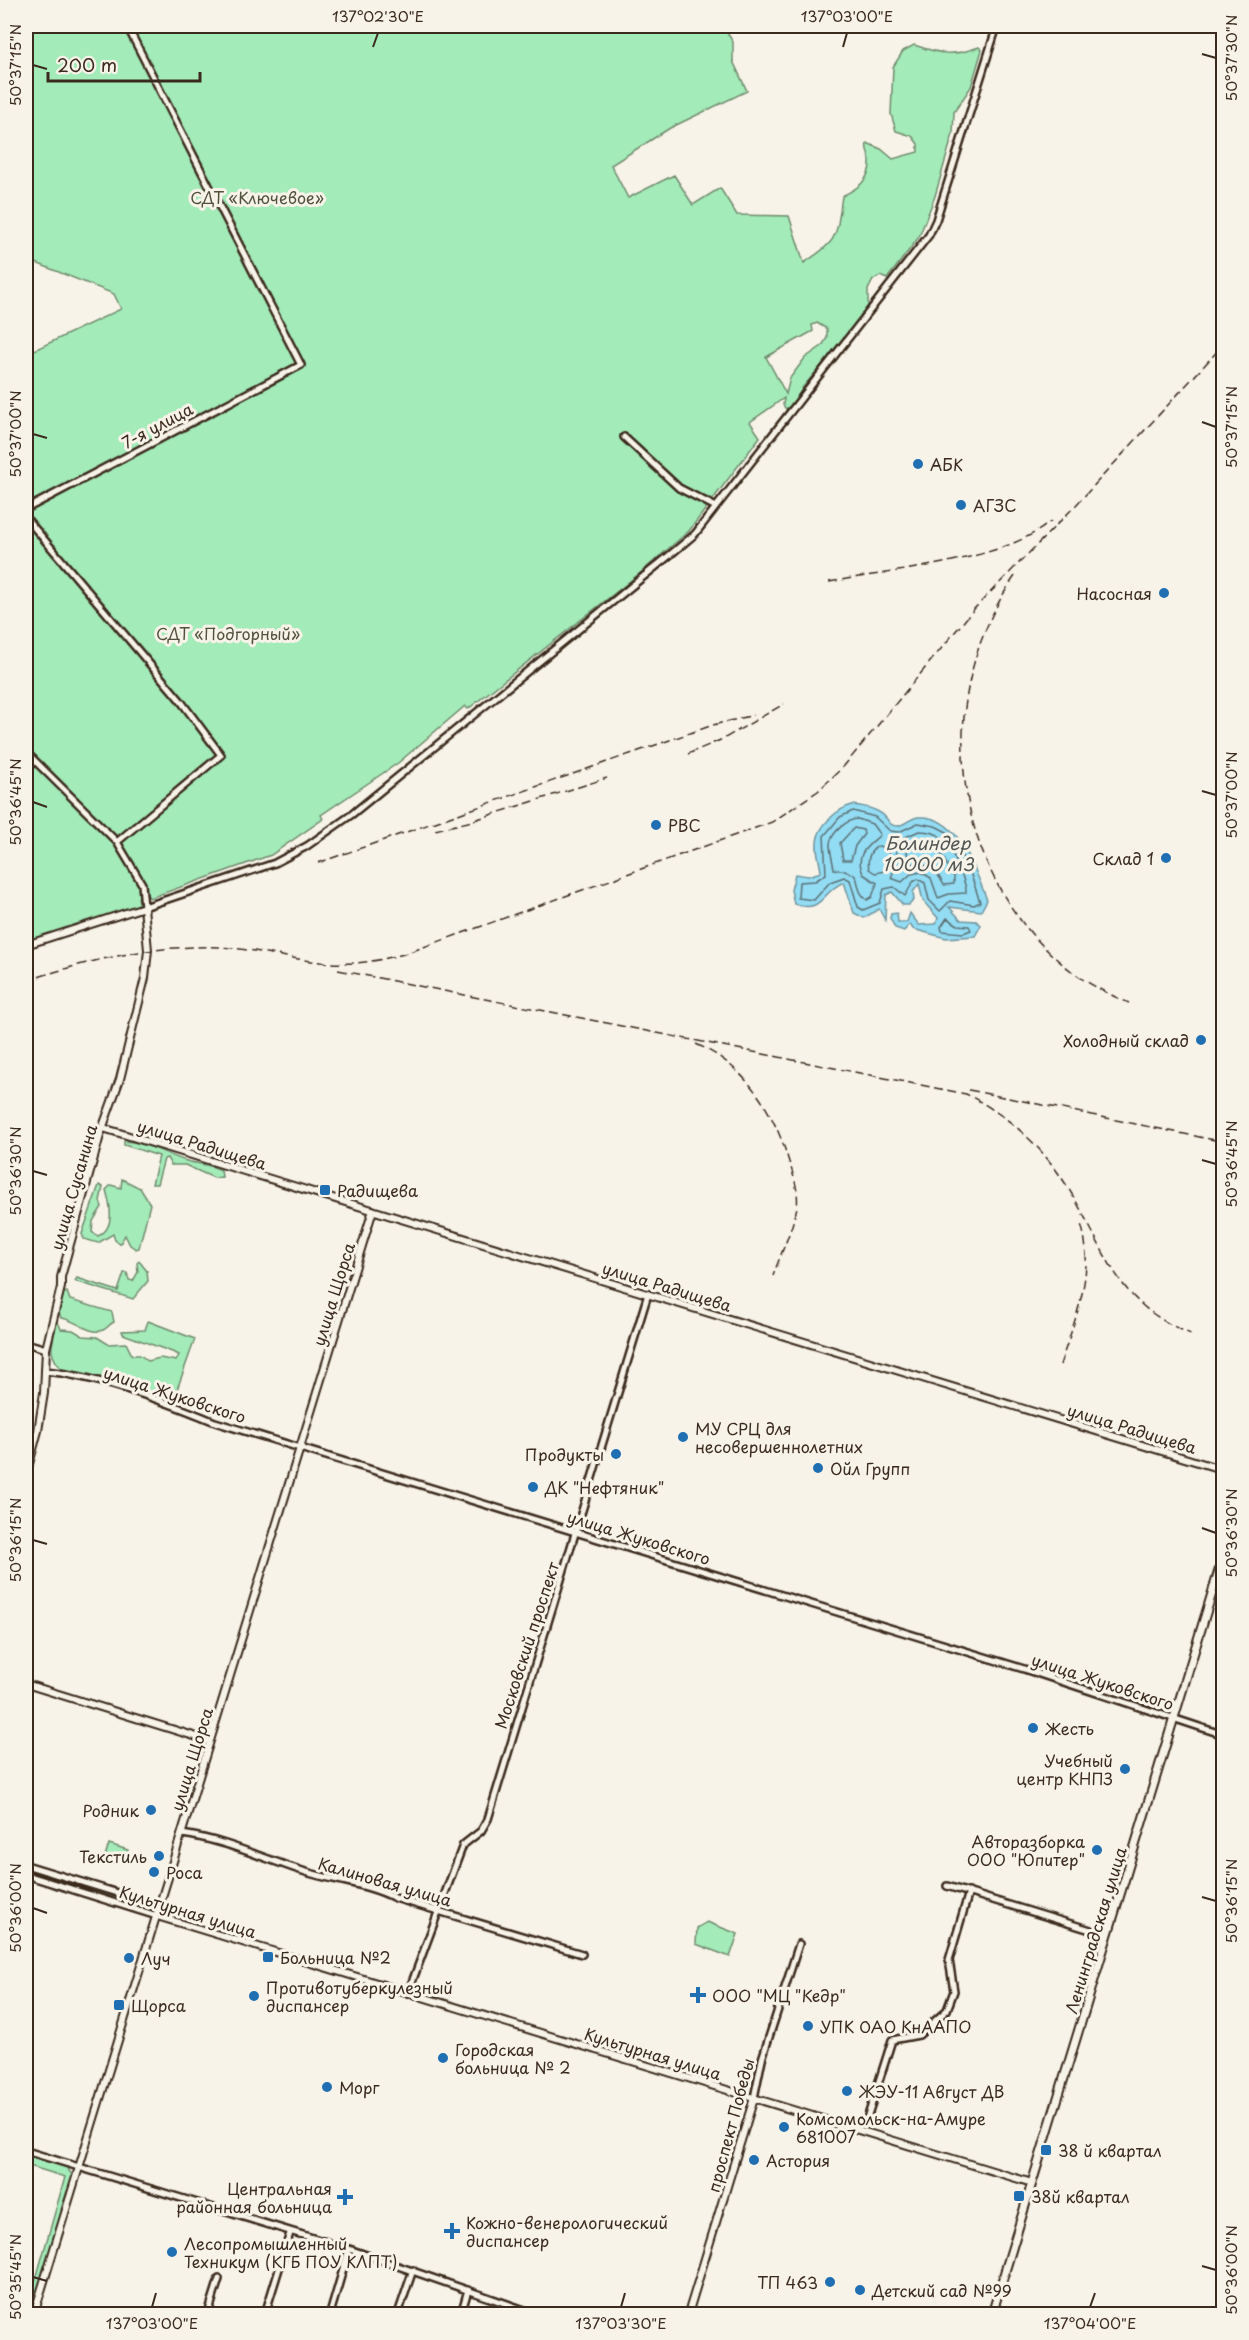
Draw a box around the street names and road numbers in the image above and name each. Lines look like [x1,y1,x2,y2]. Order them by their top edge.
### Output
street label: 7-я улица [117,396,197,454]
street label: улица Радищева [134,1113,270,1175]
street label: улица Сусанина [44,1121,102,1253]
street label: улица Щорса [306,1239,360,1349]
street label: улица Радищева [599,1255,735,1317]
street label: улица Жуковского [101,1360,249,1428]
street label: улица Радищева [1064,1397,1200,1459]
street label: улица Жуковского [565,1504,713,1570]
street label: Московский проспект [488,1558,564,1732]
street label: улица Жуковского [1029,1647,1177,1715]
street label: улица Щорса [164,1704,218,1814]
street label: Ленинградская улица [1058,1844,1132,2016]
street label: Калиновая улица [315,1850,455,1912]
street label: Культурная улица [117,1879,259,1943]
street label: Культурная улица [582,2021,724,2085]
street label: проспект Победы [701,2055,759,2195]

